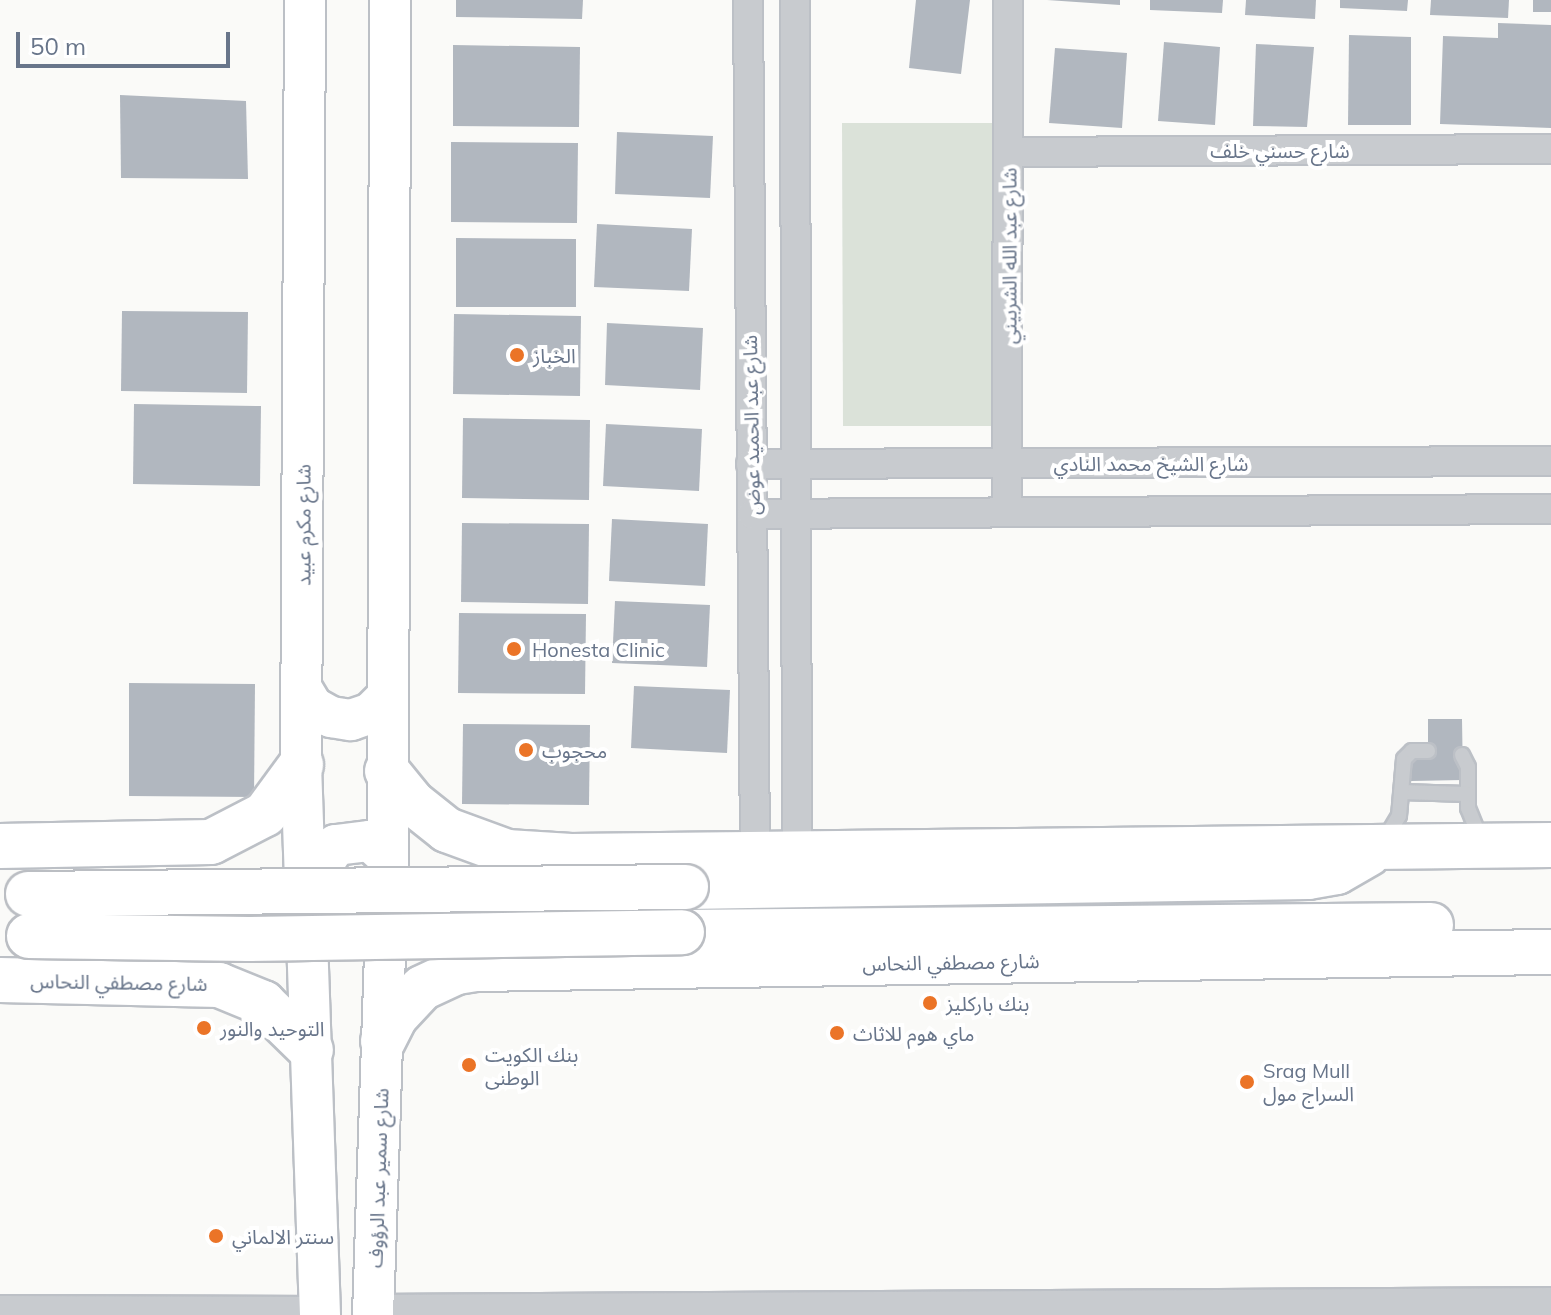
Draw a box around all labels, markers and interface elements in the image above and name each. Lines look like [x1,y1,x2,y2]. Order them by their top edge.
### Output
scale bar [20,16,234,66]
text: 50 m [30,31,86,61]
street label: شارع حسني خلف [1210,138,1350,162]
street label: شارع عبد الله الشربيني [997,168,1021,344]
street label: شارع عبد الحميد عوض [737,335,765,515]
place label: الخباز [533,343,576,367]
marker: الخباز [508,346,526,364]
street label: شارع الشيخ محمد النادي [1054,451,1248,475]
street label: شارع مكرم عبيد [291,464,315,586]
place label: Honesta Clinic [532,637,665,661]
marker: Honesta Clinic [503,638,525,660]
place label: محجوب [542,738,607,762]
marker: محجوب [517,741,535,759]
street label: شارع مصطفي النحاس [862,948,1040,976]
street label: شارع مصطفي النحاس [30,968,208,996]
place label: بنك باركليز [946,991,1029,1015]
marker: بنك باركليز [921,994,939,1012]
place label: التوحيد والنور [220,1016,324,1040]
marker: التوحيد والنور [195,1019,213,1037]
place label: ماي هوم للاثاث [853,1021,974,1045]
marker: ماي هوم للاثاث [828,1024,846,1042]
place label: بنك الكويت الوطنى [485,1042,578,1089]
marker: بنك الكويت الوطنى [460,1056,478,1074]
place label: Srag Mull السراج مول [1263,1058,1354,1105]
marker: Srag Mull السراج مول [1238,1073,1256,1091]
street label: شارع سمير عبد الرؤوف [363,1088,393,1268]
place label: سنتر الالماني [232,1224,334,1248]
marker: سنتر الالماني [207,1227,225,1245]

